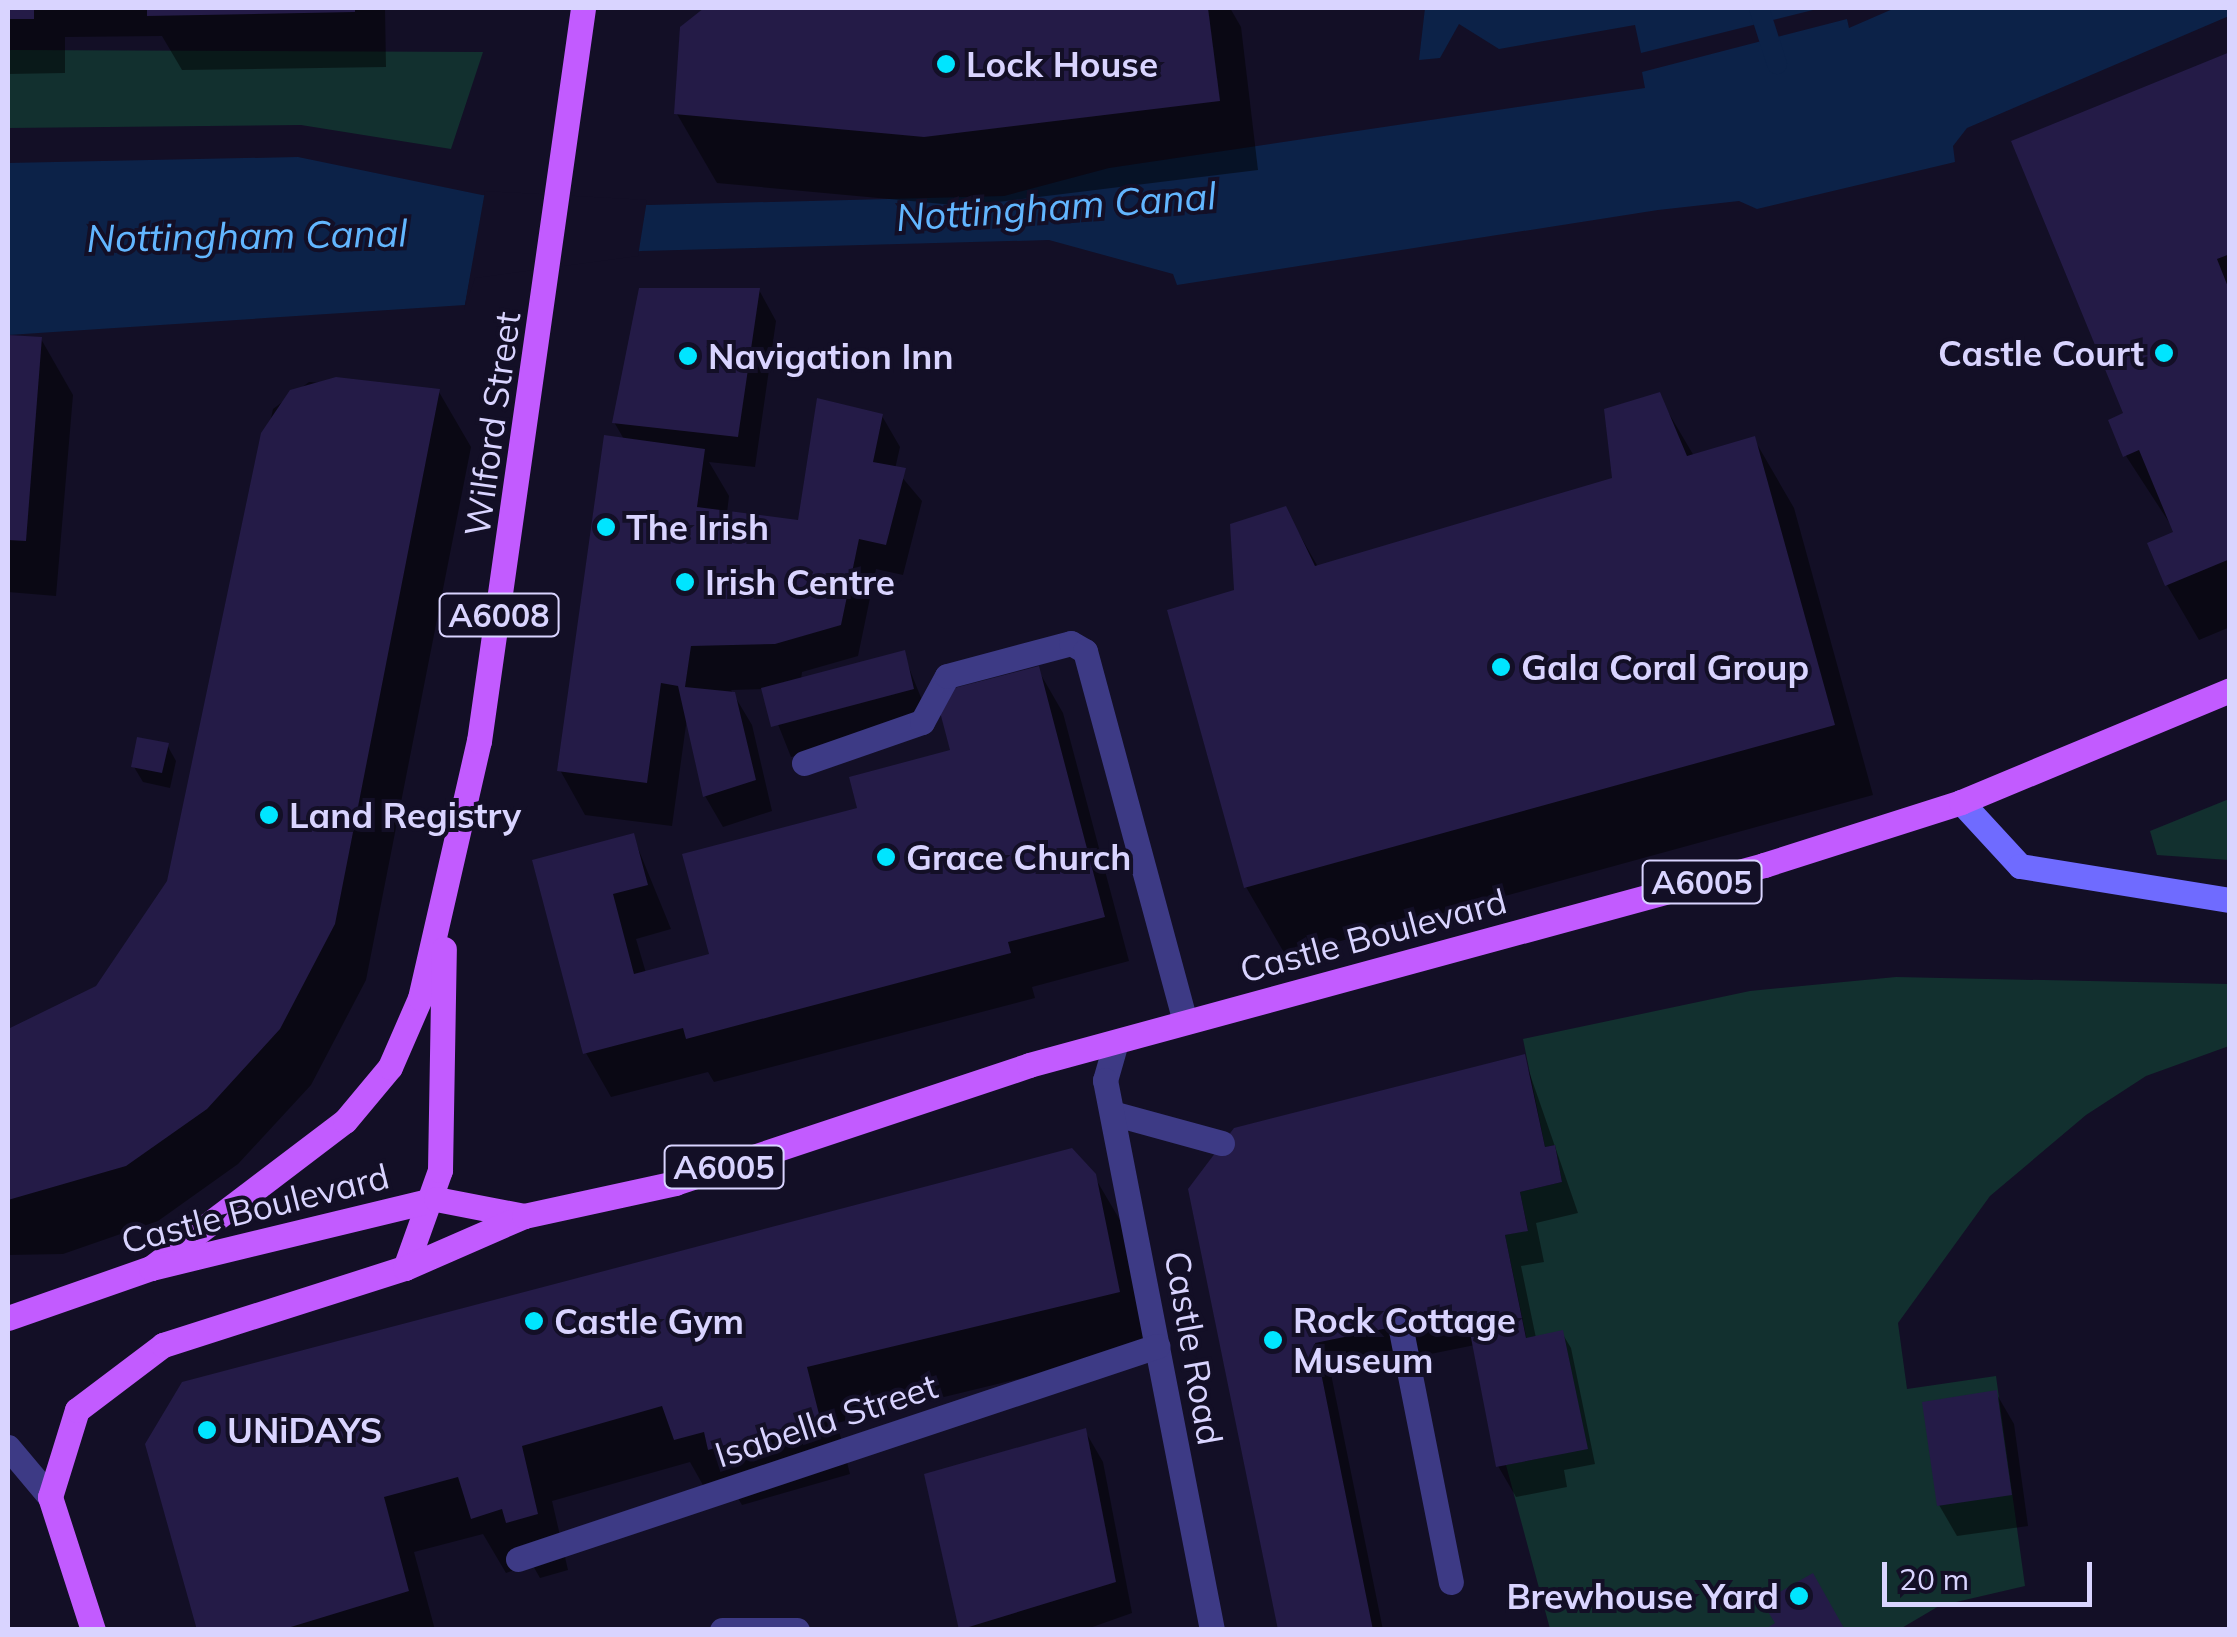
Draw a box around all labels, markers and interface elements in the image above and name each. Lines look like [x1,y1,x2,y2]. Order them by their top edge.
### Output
place label: Lock House [966,43,1158,85]
marker: Lock House [935,53,957,75]
water label: Nottingham Canal [894,173,1218,241]
water label: Nottingham Canal [86,210,408,262]
street label: Wilford Street [455,309,529,539]
place label: Castle Court [1938,332,2144,374]
place label: Navigation Inn [708,335,954,377]
marker: Castle Court [2153,342,2175,364]
marker: Navigation Inn [677,345,699,367]
place label: The Irish [626,506,769,548]
marker: The Irish [595,516,617,538]
place label: Irish Centre [705,561,895,603]
marker: Irish Centre [674,571,696,593]
road number: A6008 [436,588,562,642]
place label: Gala Coral Group [1521,646,1809,688]
marker: Gala Coral Group [1490,656,1512,678]
place label: Land Registry [289,794,521,836]
marker: Land Registry [258,804,280,826]
place label: Grace Church [906,836,1131,878]
marker: Grace Church [875,846,897,868]
road number: A6005 [1640,855,1764,909]
street label: Castle Boulevard [1235,879,1511,991]
road number: A6005 [662,1140,786,1194]
street label: Castle Boulevard [117,1154,393,1262]
street label: Castle Road [1156,1248,1232,1448]
place label: Rock Cottage Museum [1293,1299,1516,1381]
place label: Castle Gym [554,1300,744,1342]
marker: Castle Gym [523,1310,545,1332]
marker: Rock Cottage Museum [1262,1329,1284,1351]
street label: Isabella Street [710,1364,942,1476]
place label: UNiDAYS [227,1409,382,1451]
marker: UNiDAYS [196,1419,218,1441]
scale bar [1887,1542,2097,1604]
text: 20 m [1899,1560,1969,1598]
place label: Brewhouse Yard [1506,1575,1779,1617]
marker: Brewhouse Yard [1788,1585,1810,1607]

